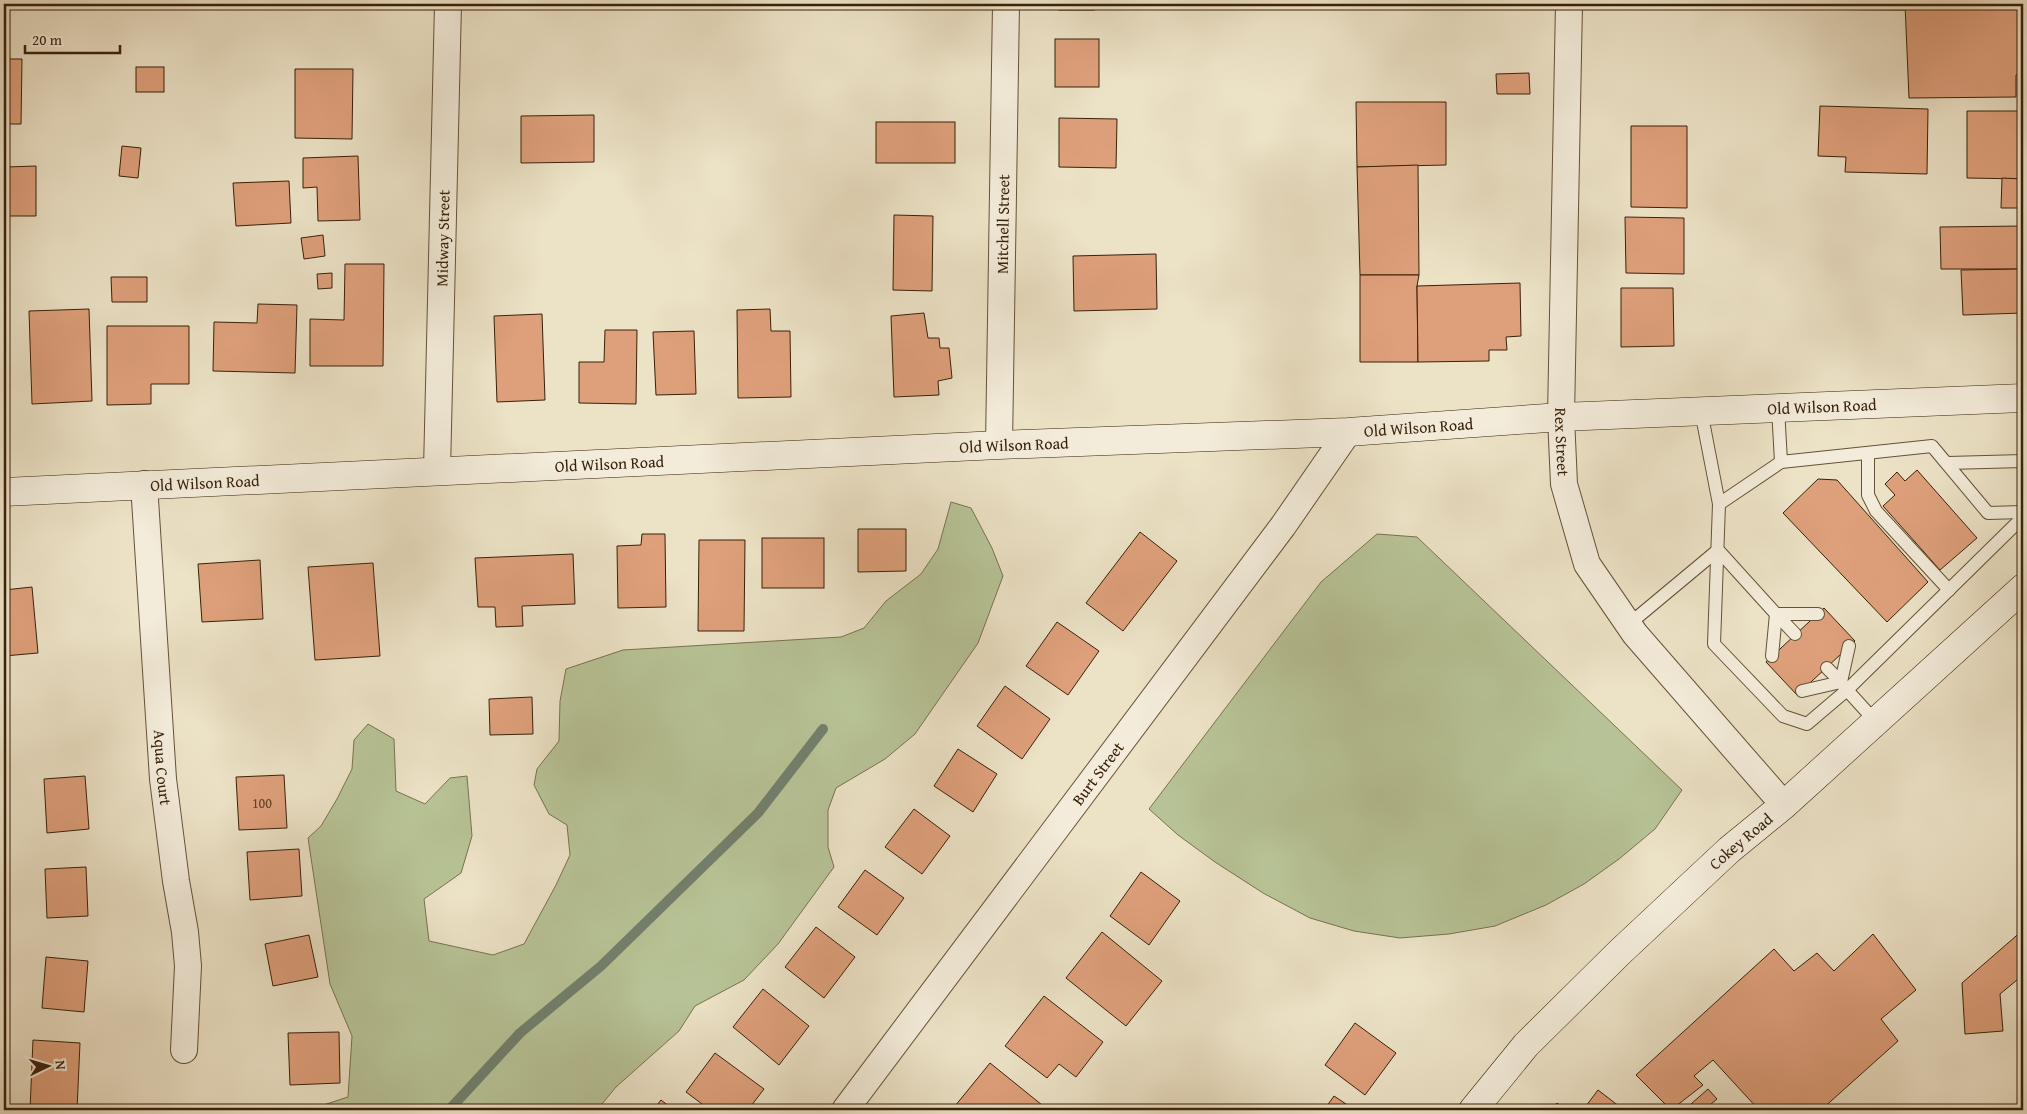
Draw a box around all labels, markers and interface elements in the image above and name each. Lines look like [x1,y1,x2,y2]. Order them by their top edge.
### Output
scale bar [25,22,120,54]
text: 20 m [32,29,63,50]
street label: Mitchell Street [990,174,1015,274]
street label: Midway Street [429,189,456,287]
street label: Old Wilson Road [1767,392,1878,421]
street label: Rex Street [1549,407,1576,477]
street label: Old Wilson Road [1363,411,1474,443]
street label: Old Wilson Road [959,430,1069,459]
street label: Old Wilson Road [554,449,665,478]
street label: Old Wilson Road [150,468,260,497]
street label: Aqua Court [148,729,178,807]
street label: Burt Street [1066,736,1130,810]
house number: 100 [252,793,272,813]
street label: Cokey Road [1703,807,1778,875]
north arrow [22,1042,72,1092]
text: N [51,1059,71,1071]

